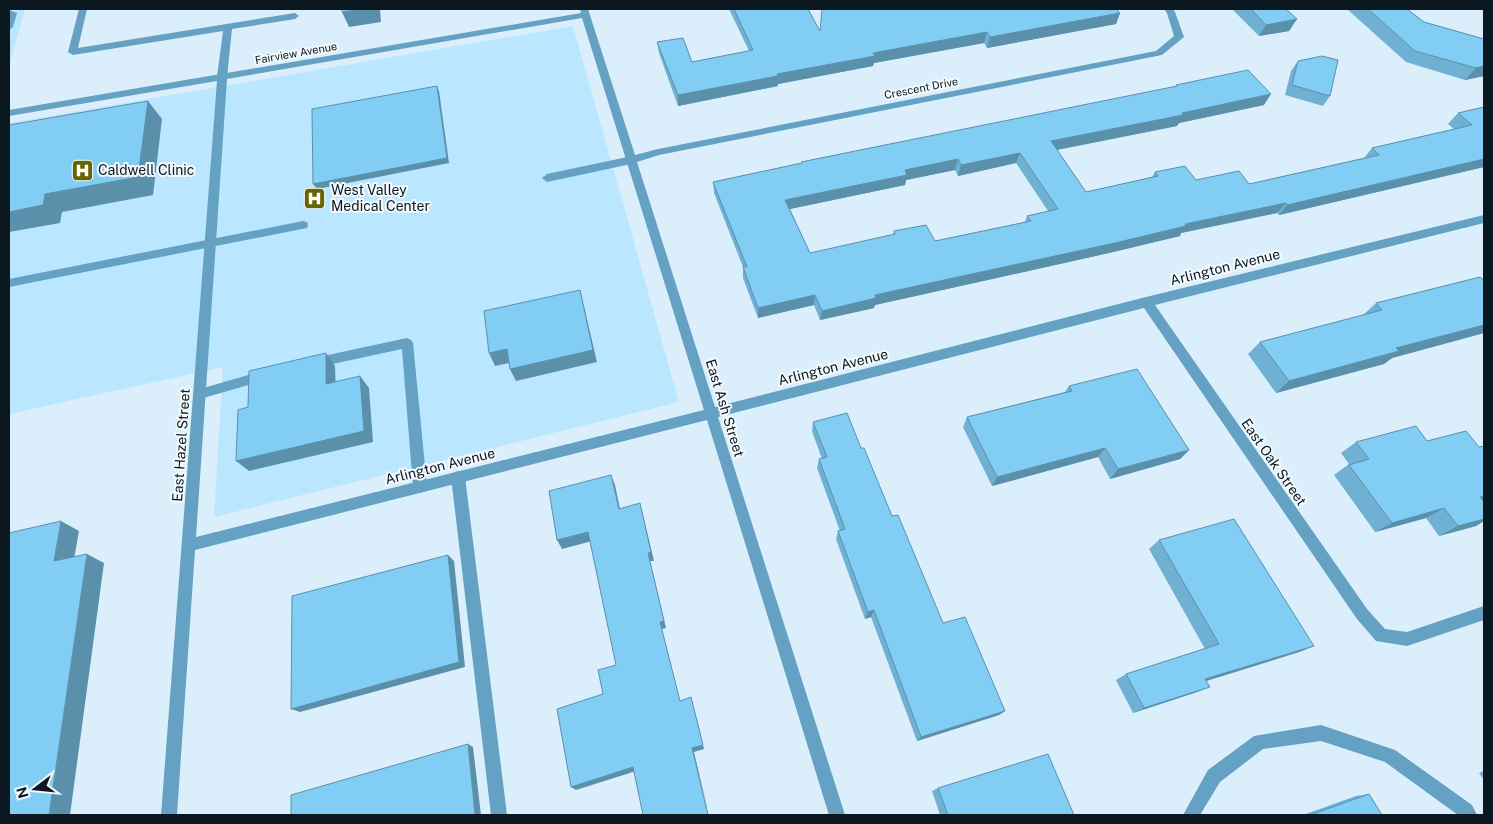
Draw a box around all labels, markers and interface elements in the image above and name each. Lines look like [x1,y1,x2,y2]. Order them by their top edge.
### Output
street label: Fairview Avenue [254,40,338,66]
street label: Crescent Drive [883,75,959,101]
hospital icon: Caldwell Clinic [70,158,94,182]
place label: Caldwell Clinic [98,162,194,178]
place label: West Valley Medical Center [331,182,430,214]
hospital icon: West Valley Medical Center [303,186,327,210]
street label: Arlington Avenue [1168,246,1282,288]
street label: Arlington Avenue [776,346,890,388]
street label: East Ash Street [703,357,747,459]
street label: East Hazel Street [169,388,193,502]
street label: East Oak Street [1238,416,1310,508]
street label: Arlington Avenue [383,445,497,487]
north arrow [10,764,60,814]
text: N [13,785,32,800]

